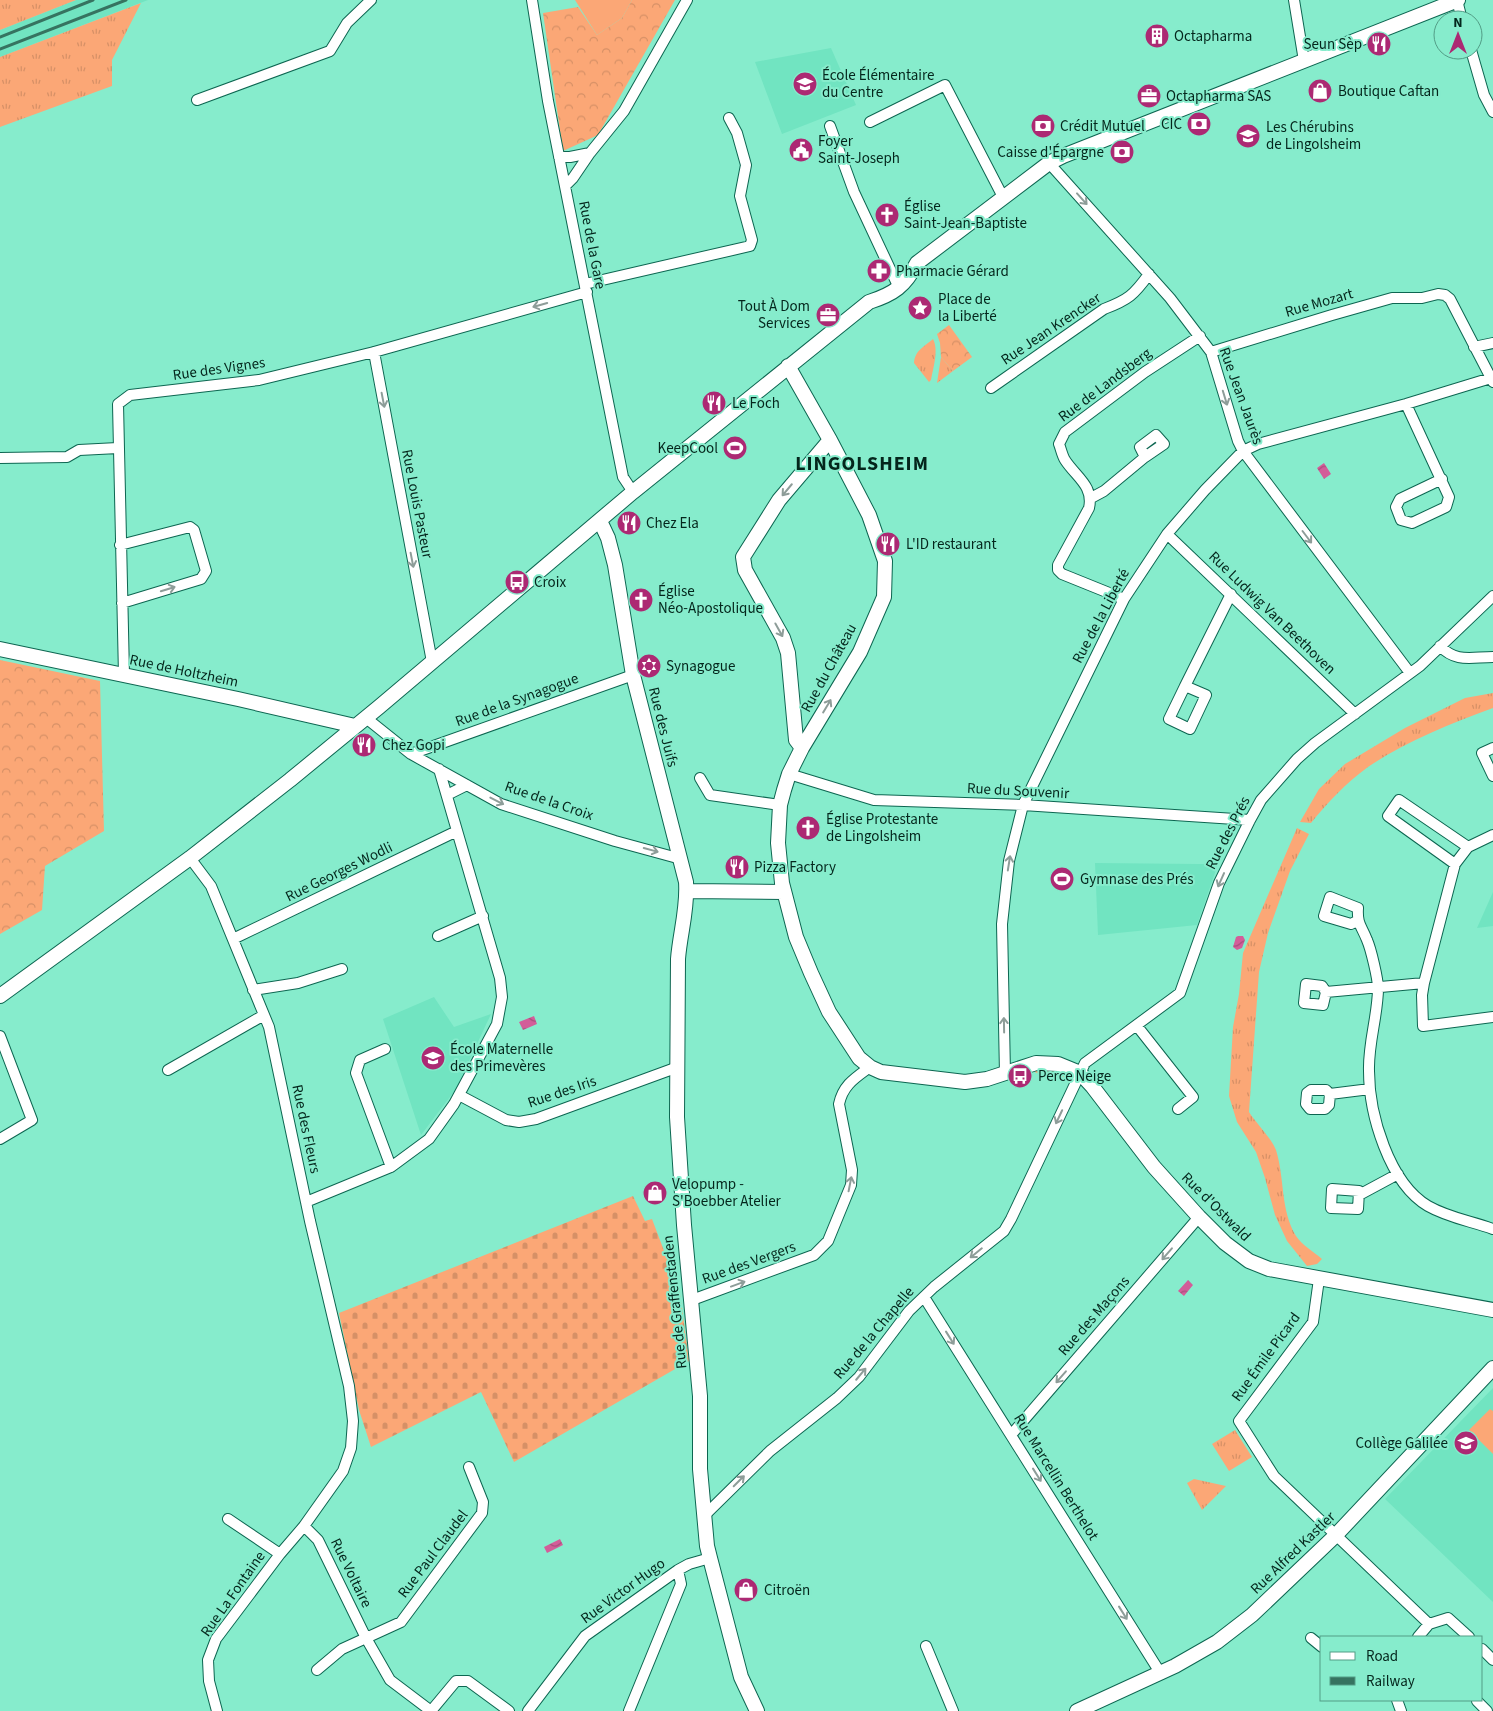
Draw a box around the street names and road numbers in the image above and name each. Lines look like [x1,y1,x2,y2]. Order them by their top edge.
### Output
street label: Rue de la Gare [573,199,611,291]
street label: Rue Mozart [1282,283,1356,323]
street label: Rue Jean Krencker [997,287,1106,370]
street label: Rue de Landsberg [1054,343,1156,427]
street label: Rue Jean Jaurès [1214,344,1268,448]
street label: Rue des Vignes [171,352,267,386]
street label: Rue Louis Pasteur [396,448,438,561]
street label: Rue Ludwig Van Beethoven [1204,547,1340,679]
street label: Rue de la Liberté [1067,565,1135,667]
street label: Rue du Château [796,620,862,716]
street label: Rue de Holtzheim [128,649,240,693]
street label: Rue de la Synagogue [452,668,582,732]
street label: Rue des Juifs [643,685,683,769]
street label: Rue de la Croix [502,776,596,826]
street label: Rue du Souvenir [966,778,1070,804]
street label: Rue des Prés [1201,793,1255,873]
street label: Rue Georges Wodli [282,837,396,907]
street label: Rue des Iris [525,1070,599,1114]
street label: Rue des Fleurs [286,1083,326,1175]
street label: Rue d'Ostwald [1177,1168,1255,1246]
street label: Rue de Graffenstaden [658,1234,692,1370]
street label: Rue des Vergers [699,1236,799,1290]
street label: Rue des Maçons [1053,1271,1135,1361]
street label: Rue de la Chapelle [829,1282,919,1384]
street label: Rue Émile Picard [1227,1308,1305,1406]
street label: Rue Marcellin Berthelot [1008,1409,1104,1545]
street label: Rue Paul Claudel [393,1506,473,1602]
street label: Rue Alfred Kastler [1246,1506,1341,1599]
street label: Rue Voltaire [325,1535,377,1611]
street label: Rue La Fontaine [196,1547,270,1641]
street label: Rue Victor Hugo [576,1553,670,1629]

